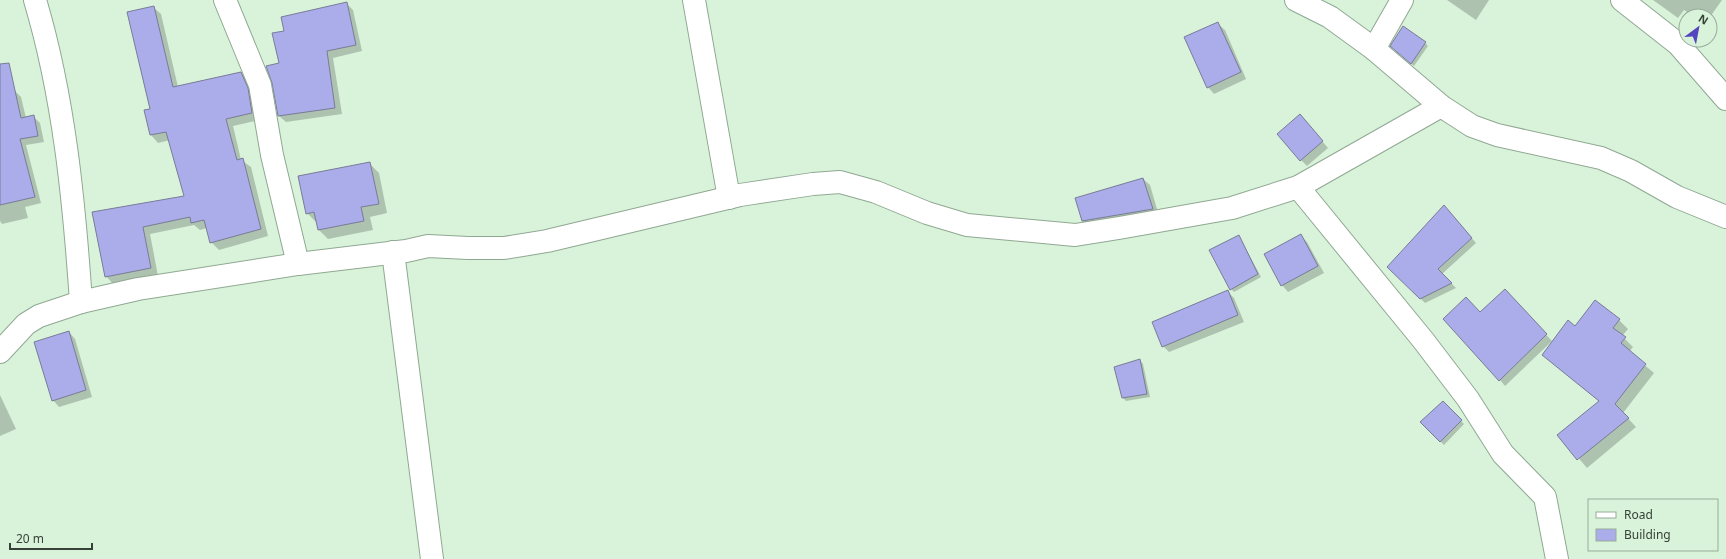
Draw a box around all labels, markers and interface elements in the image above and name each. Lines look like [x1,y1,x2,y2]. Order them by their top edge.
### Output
north arrow [1678,8,1718,48]
text: N [1696,10,1711,28]
legend [1588,499,1718,551]
text: Road [1624,506,1653,523]
scale bar [10,525,92,551]
text: Building [1624,526,1671,543]
text: 20 m [16,530,44,547]

